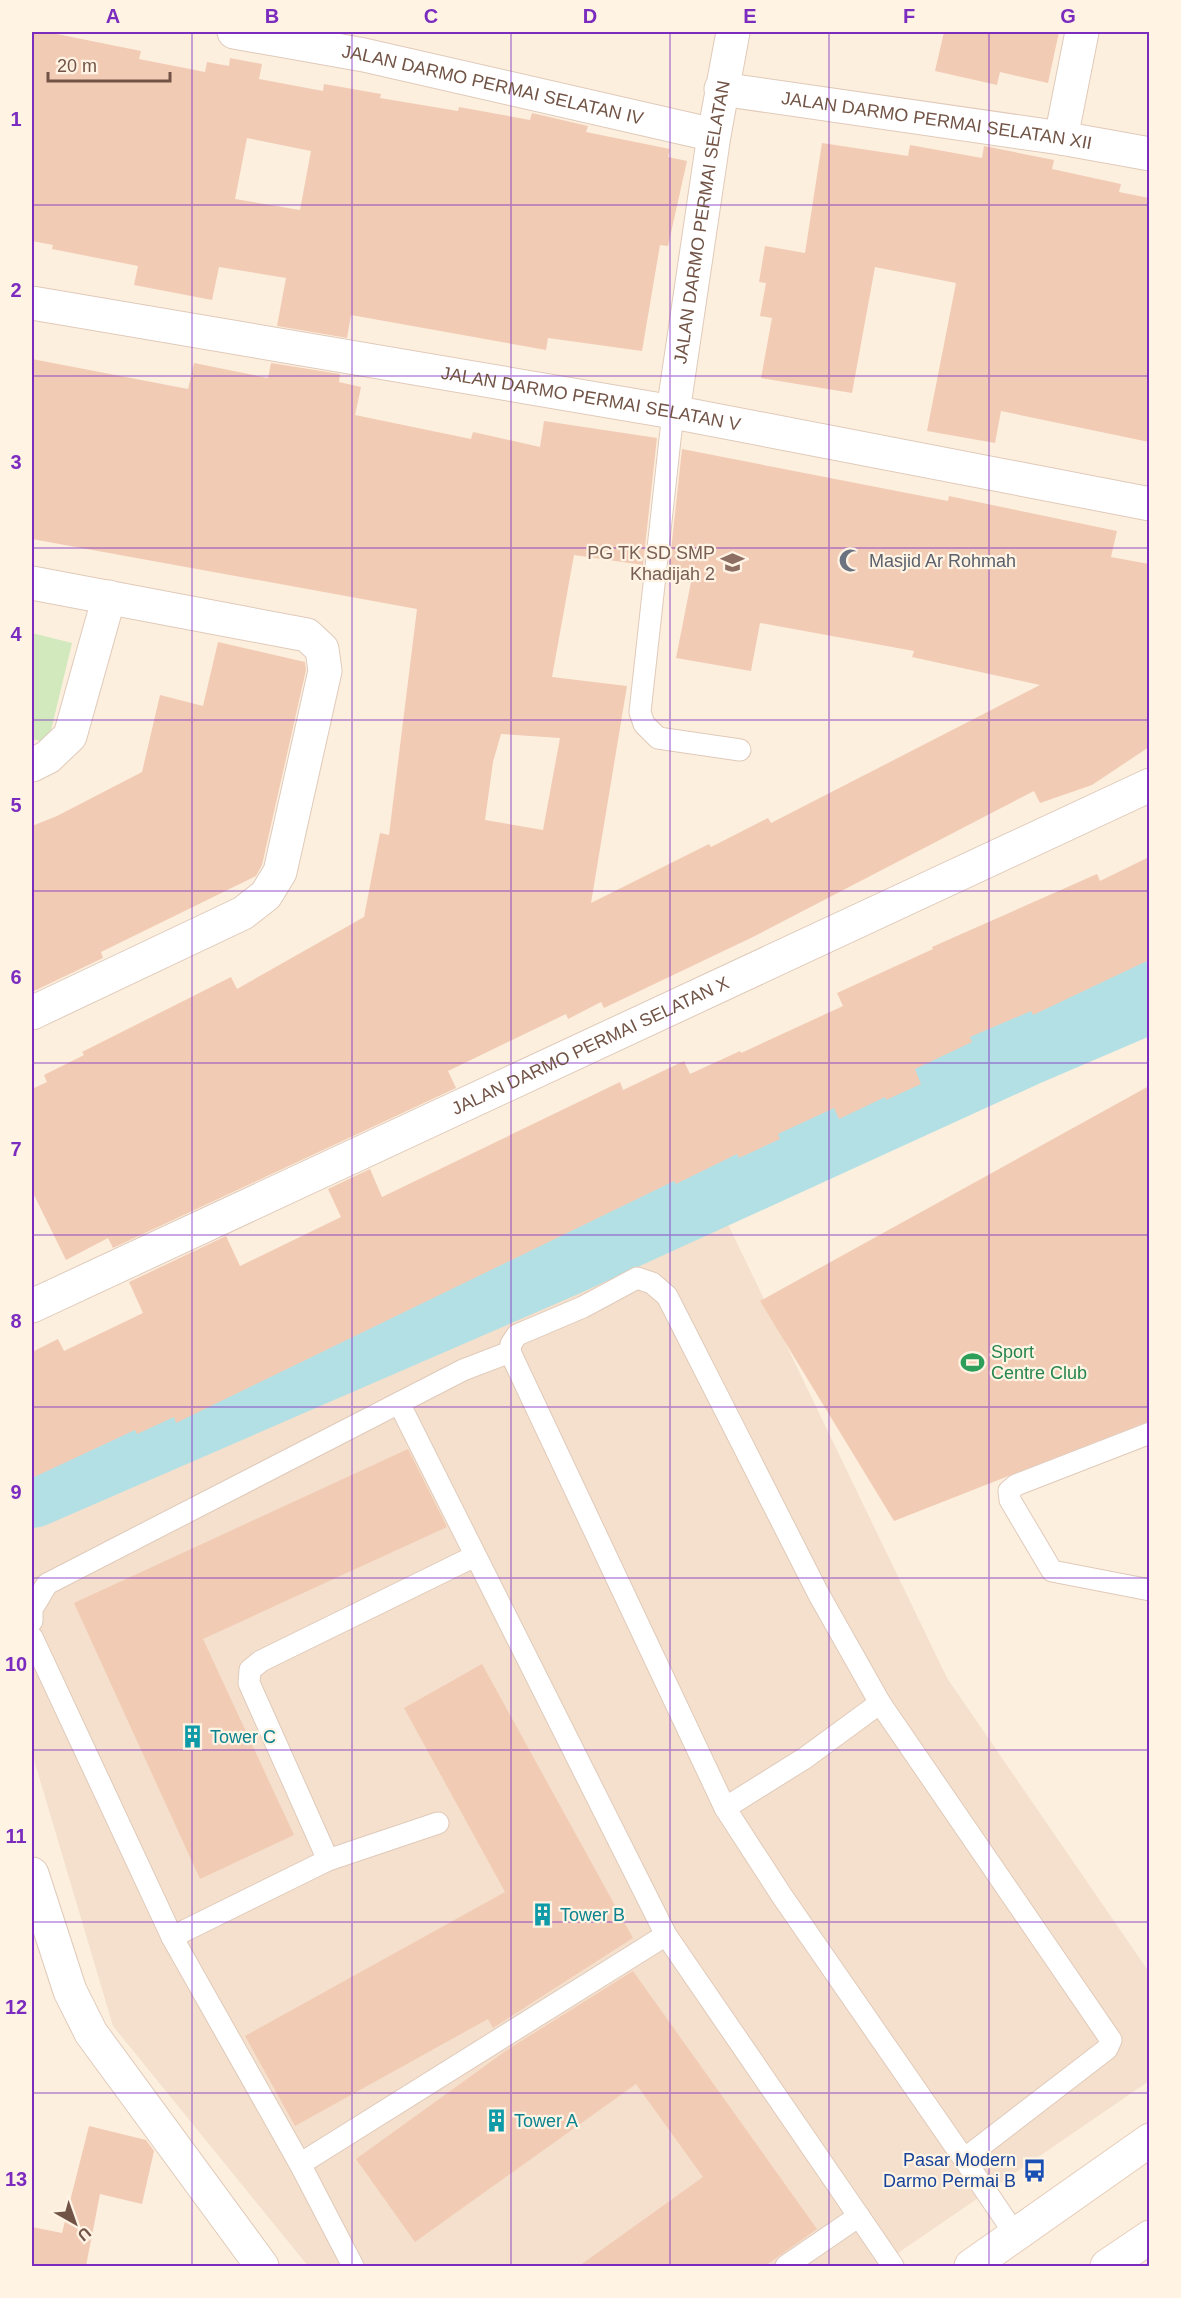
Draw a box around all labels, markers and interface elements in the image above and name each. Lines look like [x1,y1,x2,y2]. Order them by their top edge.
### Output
text: A [106,5,120,27]
text: B [265,5,279,27]
text: C [424,5,438,27]
text: D [583,5,597,27]
text: E [743,5,757,27]
text: F [903,5,915,27]
text: G [1060,5,1076,27]
street label: JALAN DARMO PERMAI SELATAN IV [340,41,645,129]
scale bar [48,45,170,83]
text: 20 m [57,56,97,76]
street label: JALAN DARMO PERMAI SELATAN [670,79,734,365]
street label: JALAN DARMO PERMAI SELATAN XII [780,88,1094,153]
text: 1 [10,108,22,130]
text: 2 [10,279,22,301]
street label: JALAN DARMO PERMAI SELATAN V [440,363,742,435]
text: 3 [10,451,22,473]
place label: PG TK SD SMP Khadijah 2 [587,543,715,584]
mosque icon: Masjid Ar Rohmah [838,548,864,574]
school or university icon: PG TK SD SMP Khadijah 2 [720,550,746,576]
place label: Masjid Ar Rohmah [869,551,1016,571]
text: 4 [10,623,22,645]
text: 5 [10,794,22,816]
text: 6 [10,966,22,988]
street label: JALAN DARMO PERMAI SELATAN X [449,973,732,1119]
text: 7 [10,1138,22,1160]
text: 8 [10,1310,22,1332]
place label: Sport Centre Club [991,1342,1087,1383]
sports icon: Sport Centre Club [960,1349,986,1375]
text: 9 [10,1481,22,1503]
text: 10 [5,1653,27,1675]
building icon: Tower C [179,1724,205,1750]
place label: Tower C [210,1727,276,1747]
text: 11 [5,1825,27,1847]
building icon: Tower B [529,1902,555,1928]
place label: Tower B [560,1905,625,1925]
text: 12 [5,1996,27,2018]
building icon: Tower A [483,2108,509,2134]
place label: Tower A [514,2111,578,2131]
place label: Pasar Modern Darmo Permai B [883,2150,1016,2191]
bus stop icon: Pasar Modern Darmo Permai B [1021,2157,1047,2183]
text: 13 [5,2168,27,2190]
north arrow [45,2193,105,2253]
text: U [74,2224,94,2244]

